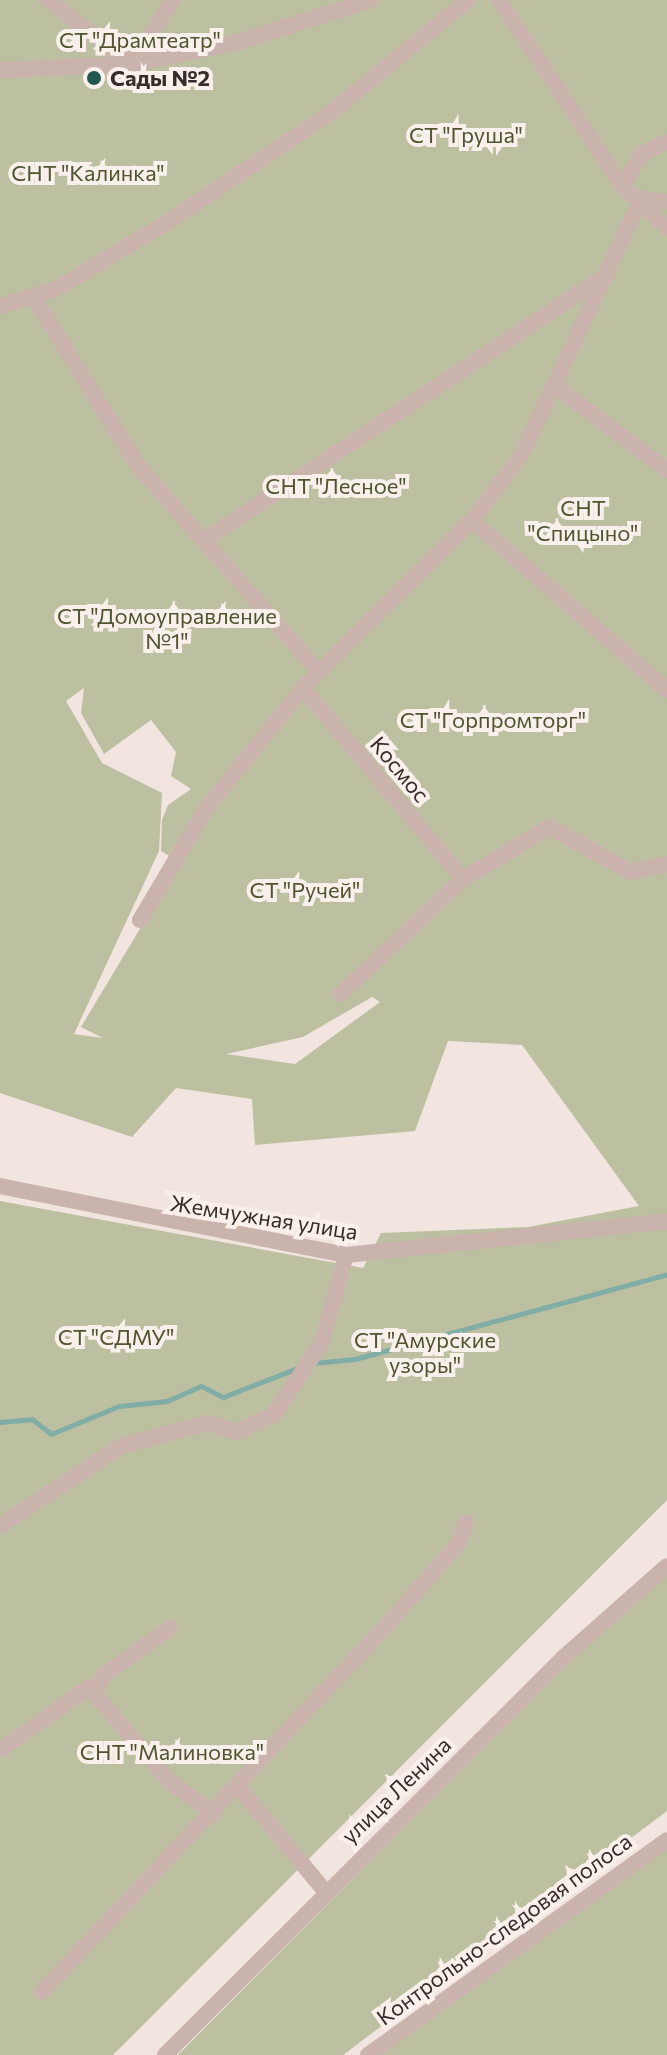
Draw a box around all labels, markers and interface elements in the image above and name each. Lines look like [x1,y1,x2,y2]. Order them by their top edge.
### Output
park label: СТ "Драмтеатр" [59,27,221,53]
place label: Сады №2 [110,65,210,91]
marker: Сады №2 [85,69,103,87]
park label: СТ "Груша" [409,122,523,148]
park label: СНТ "Калинка" [11,160,165,186]
park label: СНТ "Лесное" [265,473,407,499]
park label: СНТ "Спицыно" [528,494,638,546]
park label: СТ "Домоуправление №1" [57,602,277,654]
park label: СТ "Горпромторг" [400,707,586,733]
street label: Космос [365,731,435,807]
park label: СТ "Ручей" [250,877,360,903]
street label: Жемчужная улица [168,1189,360,1245]
park label: СТ "СДМУ" [58,1324,174,1350]
park label: СТ "Амурские узоры" [354,1326,496,1378]
street label: улица Ленина [336,1731,456,1849]
park label: СНТ "Малиновка" [80,1739,264,1765]
street label: Контрольно-следовая полоса [371,1828,637,2030]

